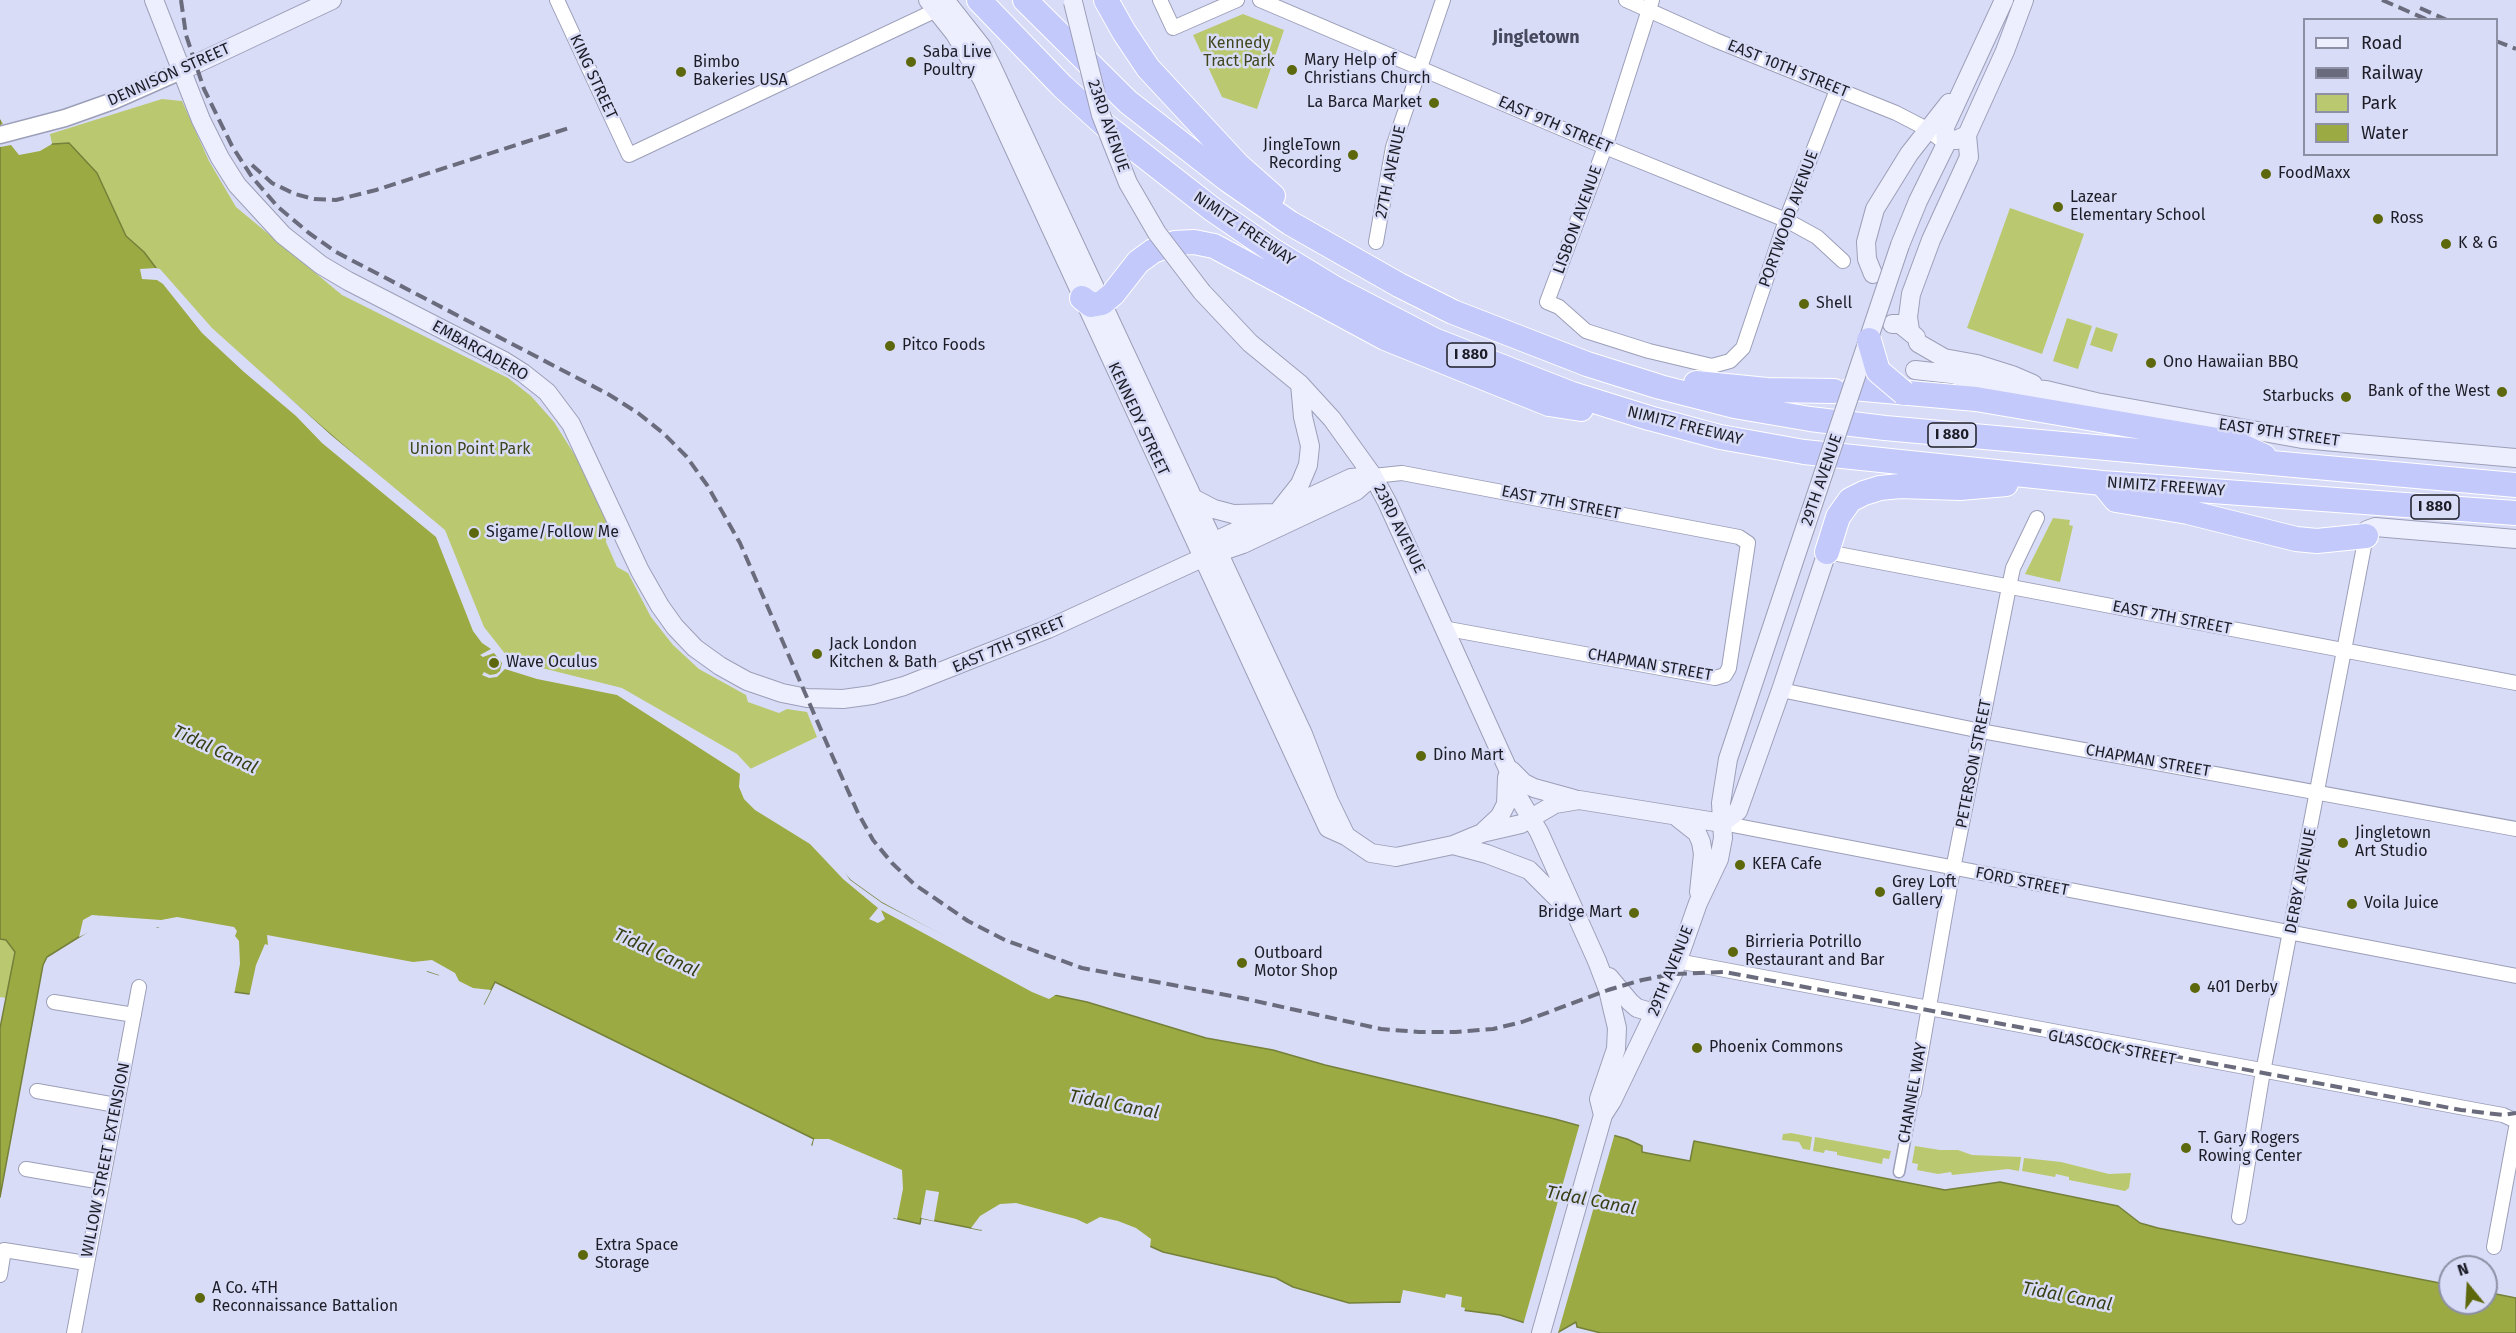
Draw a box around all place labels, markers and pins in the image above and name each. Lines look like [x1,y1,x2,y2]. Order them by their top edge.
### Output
place label: Saba Live Poultry [923,43,992,81]
place label: Mary Help of Christians Church [1304,51,1431,89]
place label: Bimbo Bakeries USA [693,53,788,91]
marker: Saba Live Poultry [904,55,918,69]
marker: Mary Help of Christians Church [1285,63,1299,77]
marker: Bimbo Bakeries USA [674,65,688,79]
place label: La Barca Market [1307,93,1422,113]
marker: La Barca Market [1427,96,1441,110]
place label: JingleTown Recording [1263,136,1341,174]
marker: JingleTown Recording [1346,148,1360,162]
place label: FoodMaxx [2278,164,2350,184]
marker: FoodMaxx [2259,167,2273,181]
place label: Lazear Elementary School [2070,188,2205,226]
marker: Lazear Elementary School [2051,200,2065,214]
place label: Ross [2390,209,2424,229]
marker: Ross [2371,212,2385,226]
place label: K & G [2458,234,2498,254]
marker: K & G [2439,237,2453,251]
place label: Shell [1816,294,1852,314]
marker: Shell [1797,297,1811,311]
place label: Pitco Foods [902,336,985,356]
marker: Pitco Foods [883,339,897,353]
place label: Ono Hawaiian BBQ [2163,353,2298,373]
marker: Ono Hawaiian BBQ [2144,356,2158,370]
place label: Bank of the West [2368,382,2490,402]
marker: Bank of the West [2495,385,2509,399]
place label: Starbucks [2263,387,2334,407]
marker: Starbucks [2339,390,2353,404]
place label: Sigame/Follow Me [486,523,619,543]
marker: Sigame/Follow Me [467,526,481,540]
place label: Jack London Kitchen & Bath [829,635,937,673]
marker: Jack London Kitchen & Bath [810,647,824,661]
place label: Wave Oculus [506,653,597,673]
marker: Wave Oculus [487,656,501,670]
place label: Dino Mart [1433,746,1504,766]
marker: Dino Mart [1414,749,1428,763]
place label: Jingletown Art Studio [2355,824,2431,862]
marker: Jingletown Art Studio [2336,836,2350,850]
place label: KEFA Cafe [1752,855,1822,875]
marker: KEFA Cafe [1733,858,1747,872]
place label: Grey Loft Gallery [1892,873,1957,911]
marker: Grey Loft Gallery [1873,885,1887,899]
place label: Voila Juice [2364,894,2439,914]
marker: Voila Juice [2345,897,2359,911]
place label: Bridge Mart [1538,903,1622,923]
marker: Bridge Mart [1627,906,1641,920]
place label: Birrieria Potrillo Restaurant and Bar [1745,933,1885,971]
place label: Outboard Motor Shop [1254,944,1338,982]
marker: Birrieria Potrillo Restaurant and Bar [1726,945,1740,959]
marker: Outboard Motor Shop [1235,956,1249,970]
place label: 401 Derby [2207,978,2278,998]
marker: 401 Derby [2188,981,2202,995]
place label: Phoenix Commons [1709,1038,1843,1058]
marker: Phoenix Commons [1690,1041,1704,1055]
place label: T. Gary Rogers Rowing Center [2198,1129,2302,1167]
marker: T. Gary Rogers Rowing Center [2179,1141,2193,1155]
place label: Extra Space Storage [595,1236,678,1274]
marker: Extra Space Storage [576,1248,590,1262]
place label: A Co. 4TH Reconnaissance Battalion [212,1279,398,1317]
marker: A Co. 4TH Reconnaissance Battalion [193,1291,207,1305]

